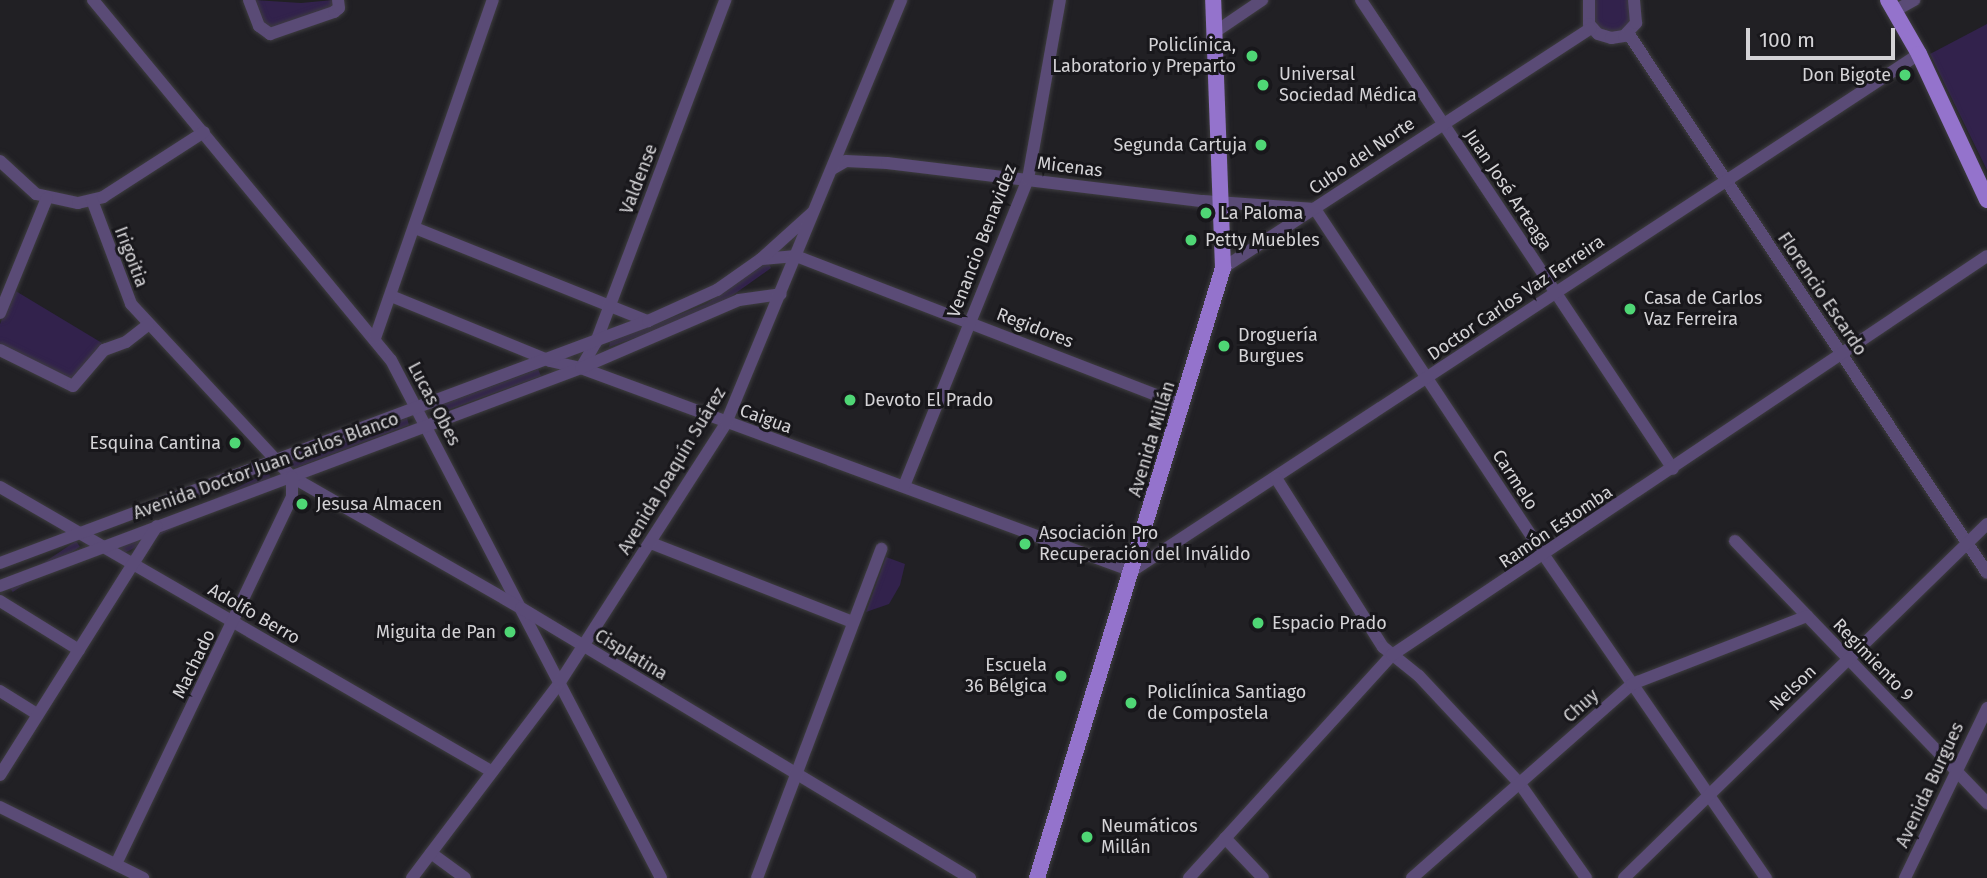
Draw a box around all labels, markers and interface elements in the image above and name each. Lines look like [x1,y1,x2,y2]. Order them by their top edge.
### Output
scale bar [1749,14,1898,58]
text: 100 m [1759,27,1815,53]
place label: Policlínica, Laboratorio y Preparto [1052,35,1236,78]
marker: Policlínica, Laboratorio y Preparto [1242,46,1262,66]
place label: Universal Sociedad Médica [1279,64,1417,106]
place label: Don Bigote [1802,64,1891,86]
marker: Don Bigote [1897,67,1913,83]
marker: Universal Sociedad Médica [1253,75,1273,95]
street label: Cubo del Norte [1305,113,1419,199]
street label: Juan José Arteaga [1459,125,1557,255]
place label: Segunda Cartuja [1113,134,1247,156]
marker: Segunda Cartuja [1253,137,1269,153]
street label: Valdense [616,141,662,217]
street label: Micenas [1036,152,1104,182]
street label: Venancio Benavidez [943,161,1021,321]
place label: La Paloma [1220,202,1303,224]
marker: La Paloma [1198,205,1214,221]
street label: Irigoitia [110,224,152,290]
street label: Florencio Escardo [1773,228,1871,360]
place label: Petty Muebles [1205,229,1320,251]
street label: Doctor Carlos Vaz Ferreira [1423,231,1609,365]
marker: Petty Muebles [1183,232,1199,248]
place label: Casa de Carlos Vaz Ferreira [1644,288,1762,330]
marker: Casa de Carlos Vaz Ferreira [1622,301,1638,317]
street label: Regidores [993,303,1077,353]
place label: Droguería Burgues [1238,325,1318,368]
marker: Droguería Burgues [1216,338,1232,354]
street label: Lucas Obes [403,358,465,450]
street label: Avenida Millán [1124,379,1180,499]
street label: Avenida Joaquín Suárez [614,384,730,558]
place label: Devoto El Prado [864,389,993,411]
marker: Devoto El Prado [842,392,858,408]
street label: Caigua [737,400,795,438]
street label: Avenida Doctor Juan Carlos Blanco [130,408,402,524]
place label: Esquina Cantina [89,432,221,454]
marker: Esquina Cantina [227,435,243,451]
street label: Carmelo [1488,446,1542,514]
street label: Ramón Estomba [1495,481,1617,573]
place label: Jesusa Almacen [316,493,442,515]
marker: Jesusa Almacen [294,496,310,512]
place label: Asociación Pro Recuperación del Inválido [1039,523,1251,566]
marker: Asociación Pro Recuperación del Inválido [1017,536,1033,552]
street label: Adolfo Berro [204,579,304,649]
place label: Espacio Prado [1272,612,1387,634]
street label: Regimiento 9 [1828,614,1918,706]
marker: Espacio Prado [1250,615,1266,631]
place label: Miguita de Pan [376,621,496,643]
marker: Miguita de Pan [502,624,518,640]
street label: Cisplatina [591,625,671,685]
street label: Machado [168,626,220,702]
place label: Escuela 36 Bélgica [965,655,1047,698]
street label: Nelson [1765,660,1821,716]
marker: Escuela 36 Bélgica [1053,668,1069,684]
place label: Policlínica Santiago de Compostela [1147,682,1306,724]
street label: Chuy [1559,685,1603,727]
marker: Policlínica Santiago de Compostela [1121,693,1141,713]
street label: Avenida Burgues [1892,719,1968,851]
place label: Neumáticos Millán [1101,816,1198,858]
marker: Neumáticos Millán [1079,829,1095,845]

